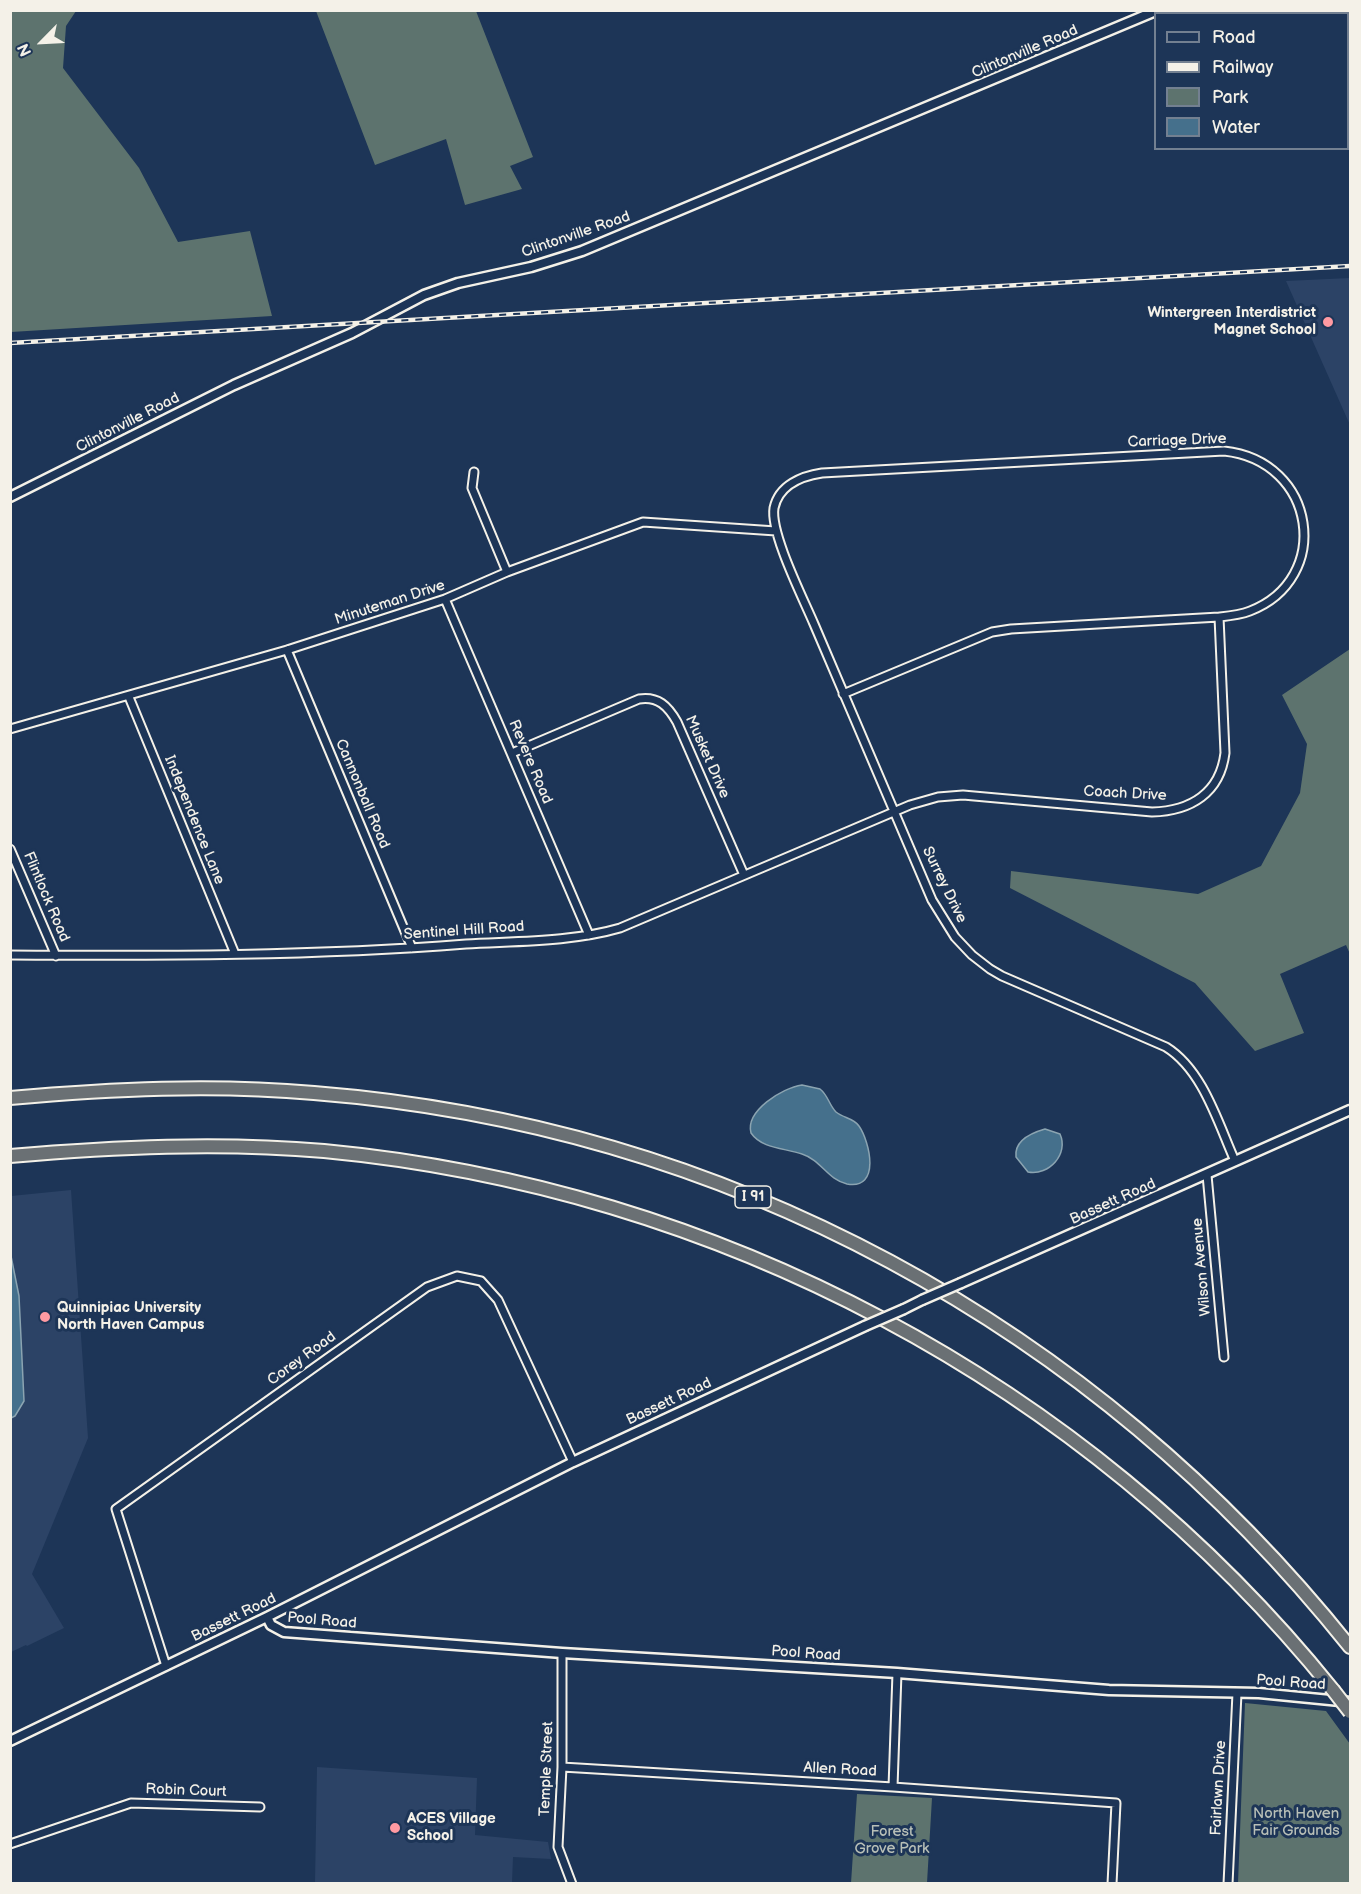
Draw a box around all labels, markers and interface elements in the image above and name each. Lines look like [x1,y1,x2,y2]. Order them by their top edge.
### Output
north arrow [12,12,72,72]
legend [1154,12,1349,150]
street label: Clintonville Road [969,22,1081,82]
text: Road [1212,27,1256,48]
text: N [14,40,36,59]
text: Railway [1212,57,1274,78]
text: Park [1212,87,1248,108]
text: Water [1212,117,1260,138]
street label: Clintonville Road [519,208,633,262]
place label: Wintergreen Interdistrict Magnet School [1148,304,1316,339]
marker: Wintergreen Interdistrict Magnet School [1321,315,1335,329]
street label: Clintonville Road [73,389,183,457]
street label: Carriage Drive [1127,430,1227,452]
street label: Minuteman Drive [333,577,447,629]
street label: Musket Drive [681,713,733,801]
street label: Revere Road [504,717,556,807]
street label: Cannonball Road [331,737,393,851]
street label: Independence Lane [160,753,228,887]
street label: Coach Drive [1083,783,1167,805]
street label: Surrey Drive [918,844,970,926]
street label: Flintlock Road [19,849,73,945]
street label: Sentinel Hill Road [403,918,525,944]
street label: Bassett Road [1067,1175,1159,1229]
road number: I 91 [735,1186,771,1208]
street label: Wilson Avenue [1189,1217,1215,1317]
place label: Quinnipiac University North Haven Campus [57,1299,204,1334]
marker: Quinnipiac University North Haven Campus [38,1310,52,1324]
street label: Corey Road [264,1328,340,1390]
street label: Bassett Road [623,1374,715,1430]
street label: Bassett Road [189,1590,279,1646]
street label: Pool Road [287,1609,357,1633]
street label: Pool Road [771,1643,841,1665]
street label: Pool Road [1256,1672,1326,1694]
street label: Temple Street [536,1721,558,1817]
street label: Fairlawn Drive [1208,1740,1230,1836]
street label: Allen Road [803,1759,877,1781]
street label: Robin Court [145,1781,227,1801]
park label: North Haven Fair Grounds [1252,1805,1340,1840]
place label: ACES Village School [407,1810,496,1845]
marker: ACES Village School [388,1821,402,1835]
park label: Forest Grove Park [855,1823,929,1858]

